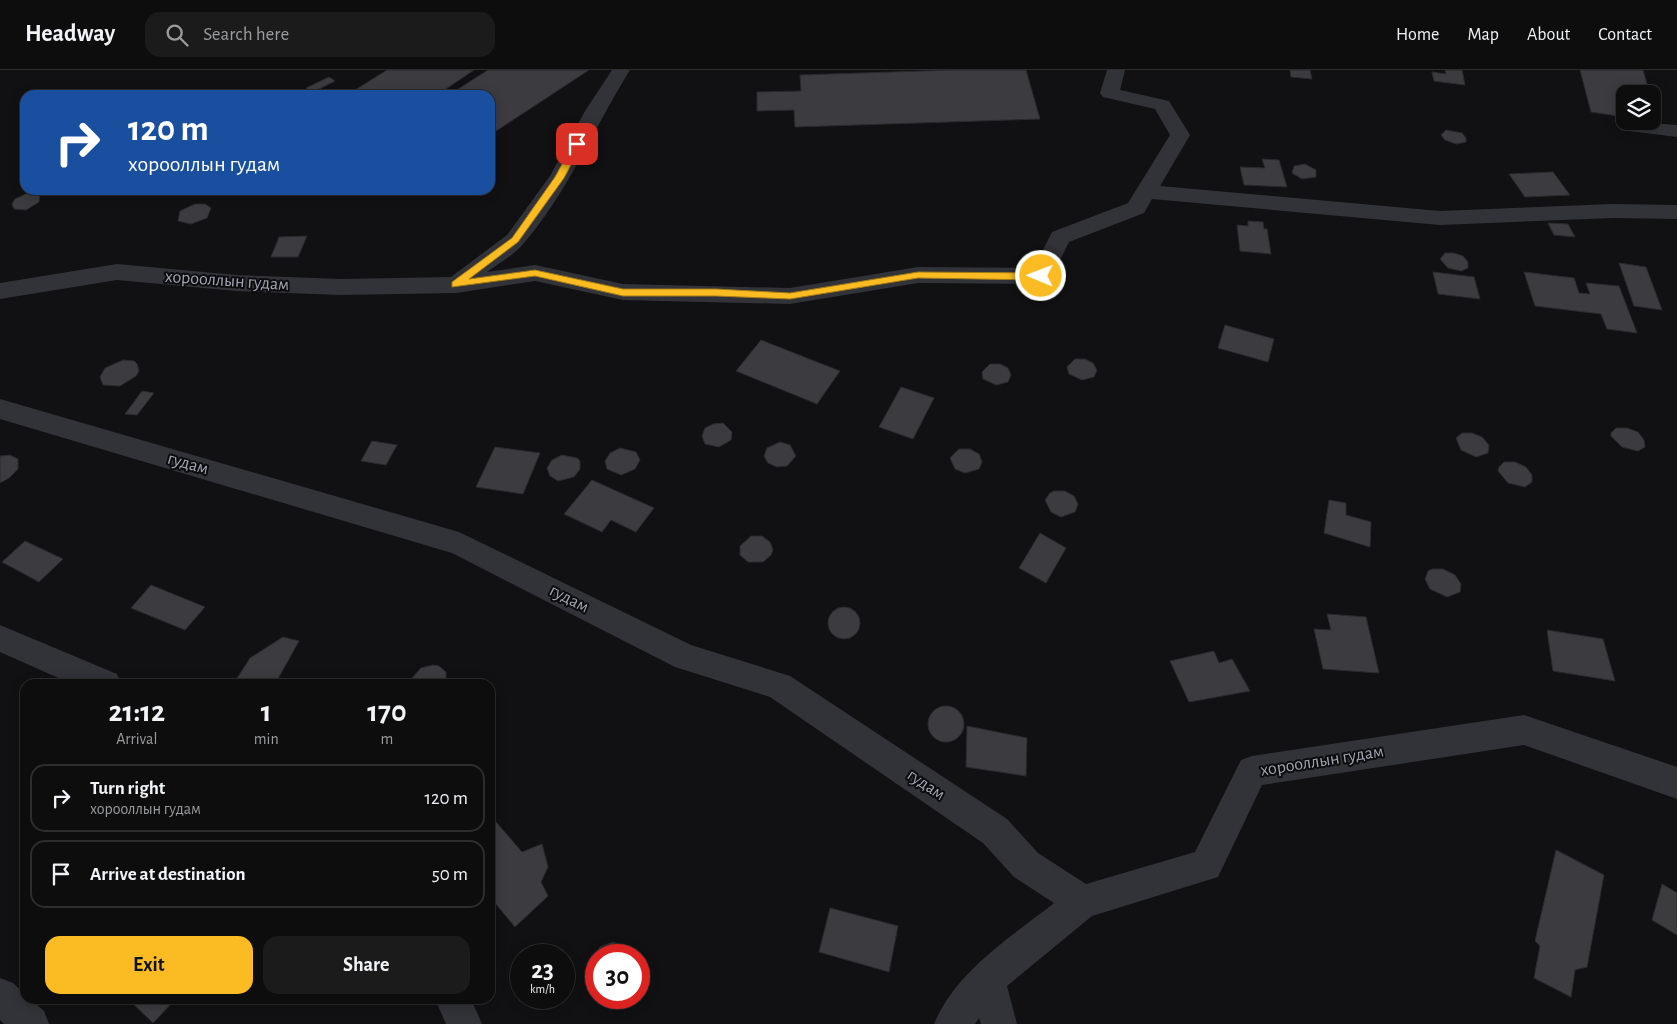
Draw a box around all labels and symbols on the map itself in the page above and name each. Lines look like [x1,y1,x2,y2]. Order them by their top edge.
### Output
pin [556,123,598,165]
position arrow [1014,249,1066,301]
street label: хорооллын гудам [164,268,290,294]
street label: гудам [165,450,211,478]
street label: гудам [546,582,592,616]
street label: хорооллын гудам [1259,742,1385,780]
street label: гудам [904,766,948,804]
speed limit sign: 30 [585,944,650,1009]

